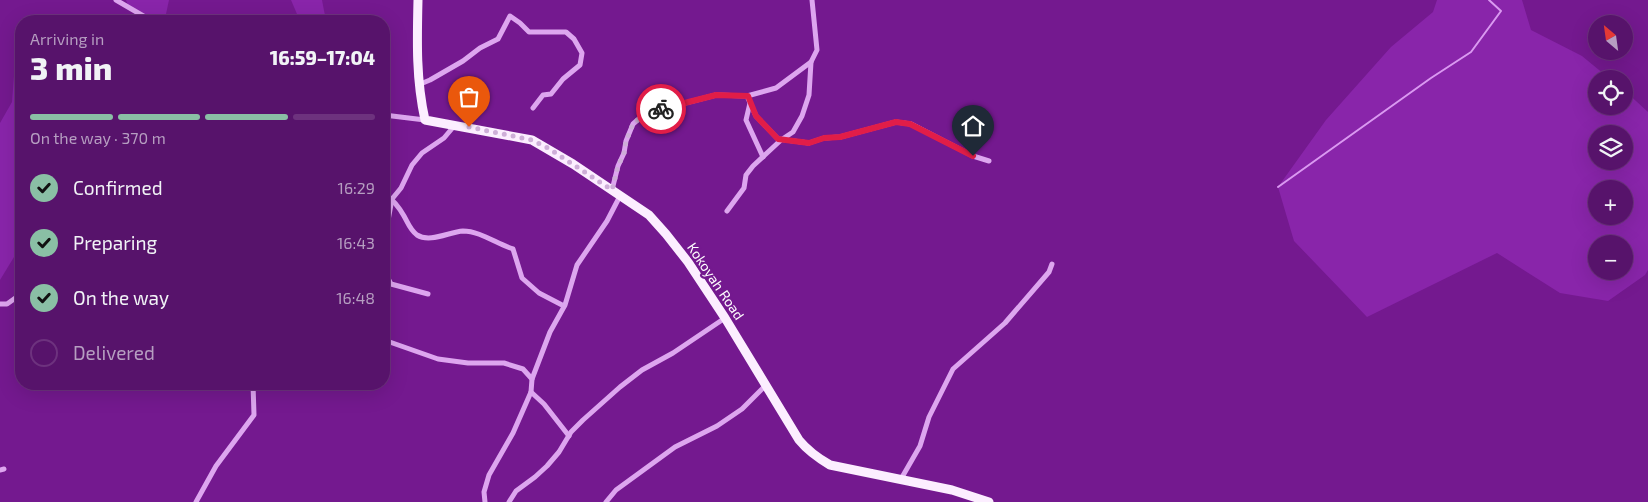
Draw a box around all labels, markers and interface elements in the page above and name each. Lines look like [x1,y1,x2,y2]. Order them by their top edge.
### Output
north arrow [1588,15,1632,60]
map controls [1588,15,1633,280]
text: Arriving in [30,29,104,48]
text: 16:59–17:04 [270,46,375,69]
text: 3 min [30,48,112,86]
button: locate [1588,70,1633,115]
pin [448,76,490,127]
icon: bag [455,83,483,111]
courier [636,84,686,134]
icon: bike [647,95,675,123]
pin [952,105,994,156]
icon: home [959,112,987,140]
button: layers [1588,125,1633,170]
text: On the way · 370 m [30,128,166,147]
icon: check [30,174,58,202]
text: Confirmed [73,176,163,199]
text: 16:29 [338,178,375,197]
button: + [1588,180,1633,225]
icon: check [30,229,58,257]
text: Preparing [73,231,157,254]
text: 16:43 [337,233,375,252]
button: − [1588,235,1633,280]
street label: Kokoyah Road [684,239,748,323]
icon: check [30,284,58,312]
text: On the way [73,286,169,309]
text: 16:48 [336,288,375,307]
text: Delivered [73,341,155,364]

